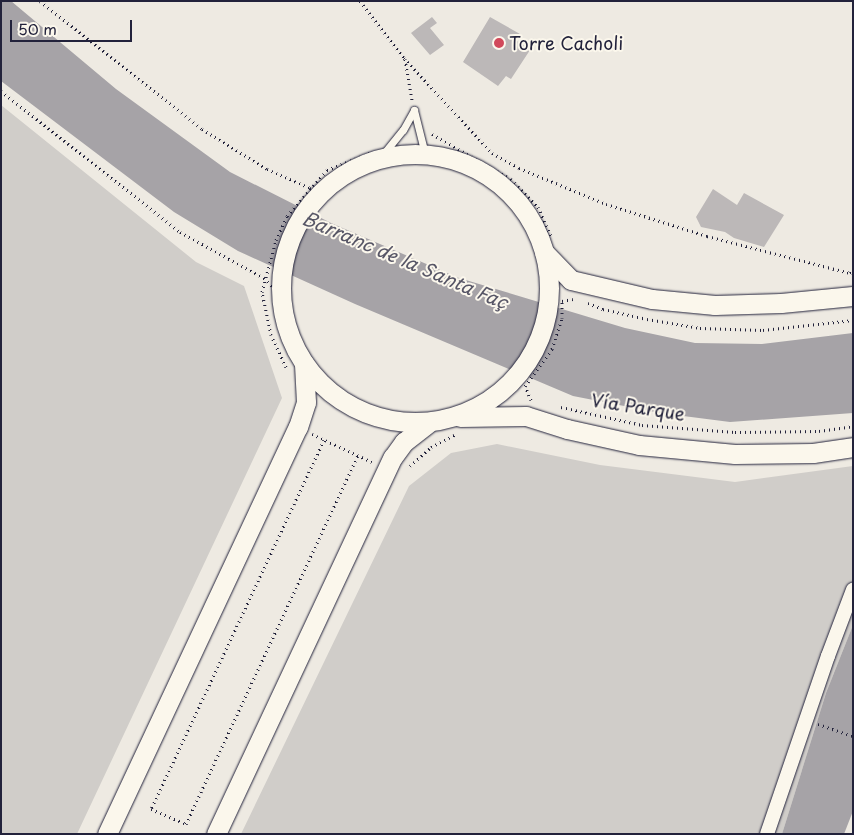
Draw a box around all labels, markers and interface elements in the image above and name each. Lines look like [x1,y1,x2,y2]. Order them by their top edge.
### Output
scale bar [12,10,135,42]
text: 50 m [18,17,57,40]
place label: Torre Cacholi [509,32,624,54]
marker: Torre Cacholi [493,37,505,49]
water label: Barranc de la Santa Faç [298,206,512,314]
street label: Vía Parque [590,389,686,425]

